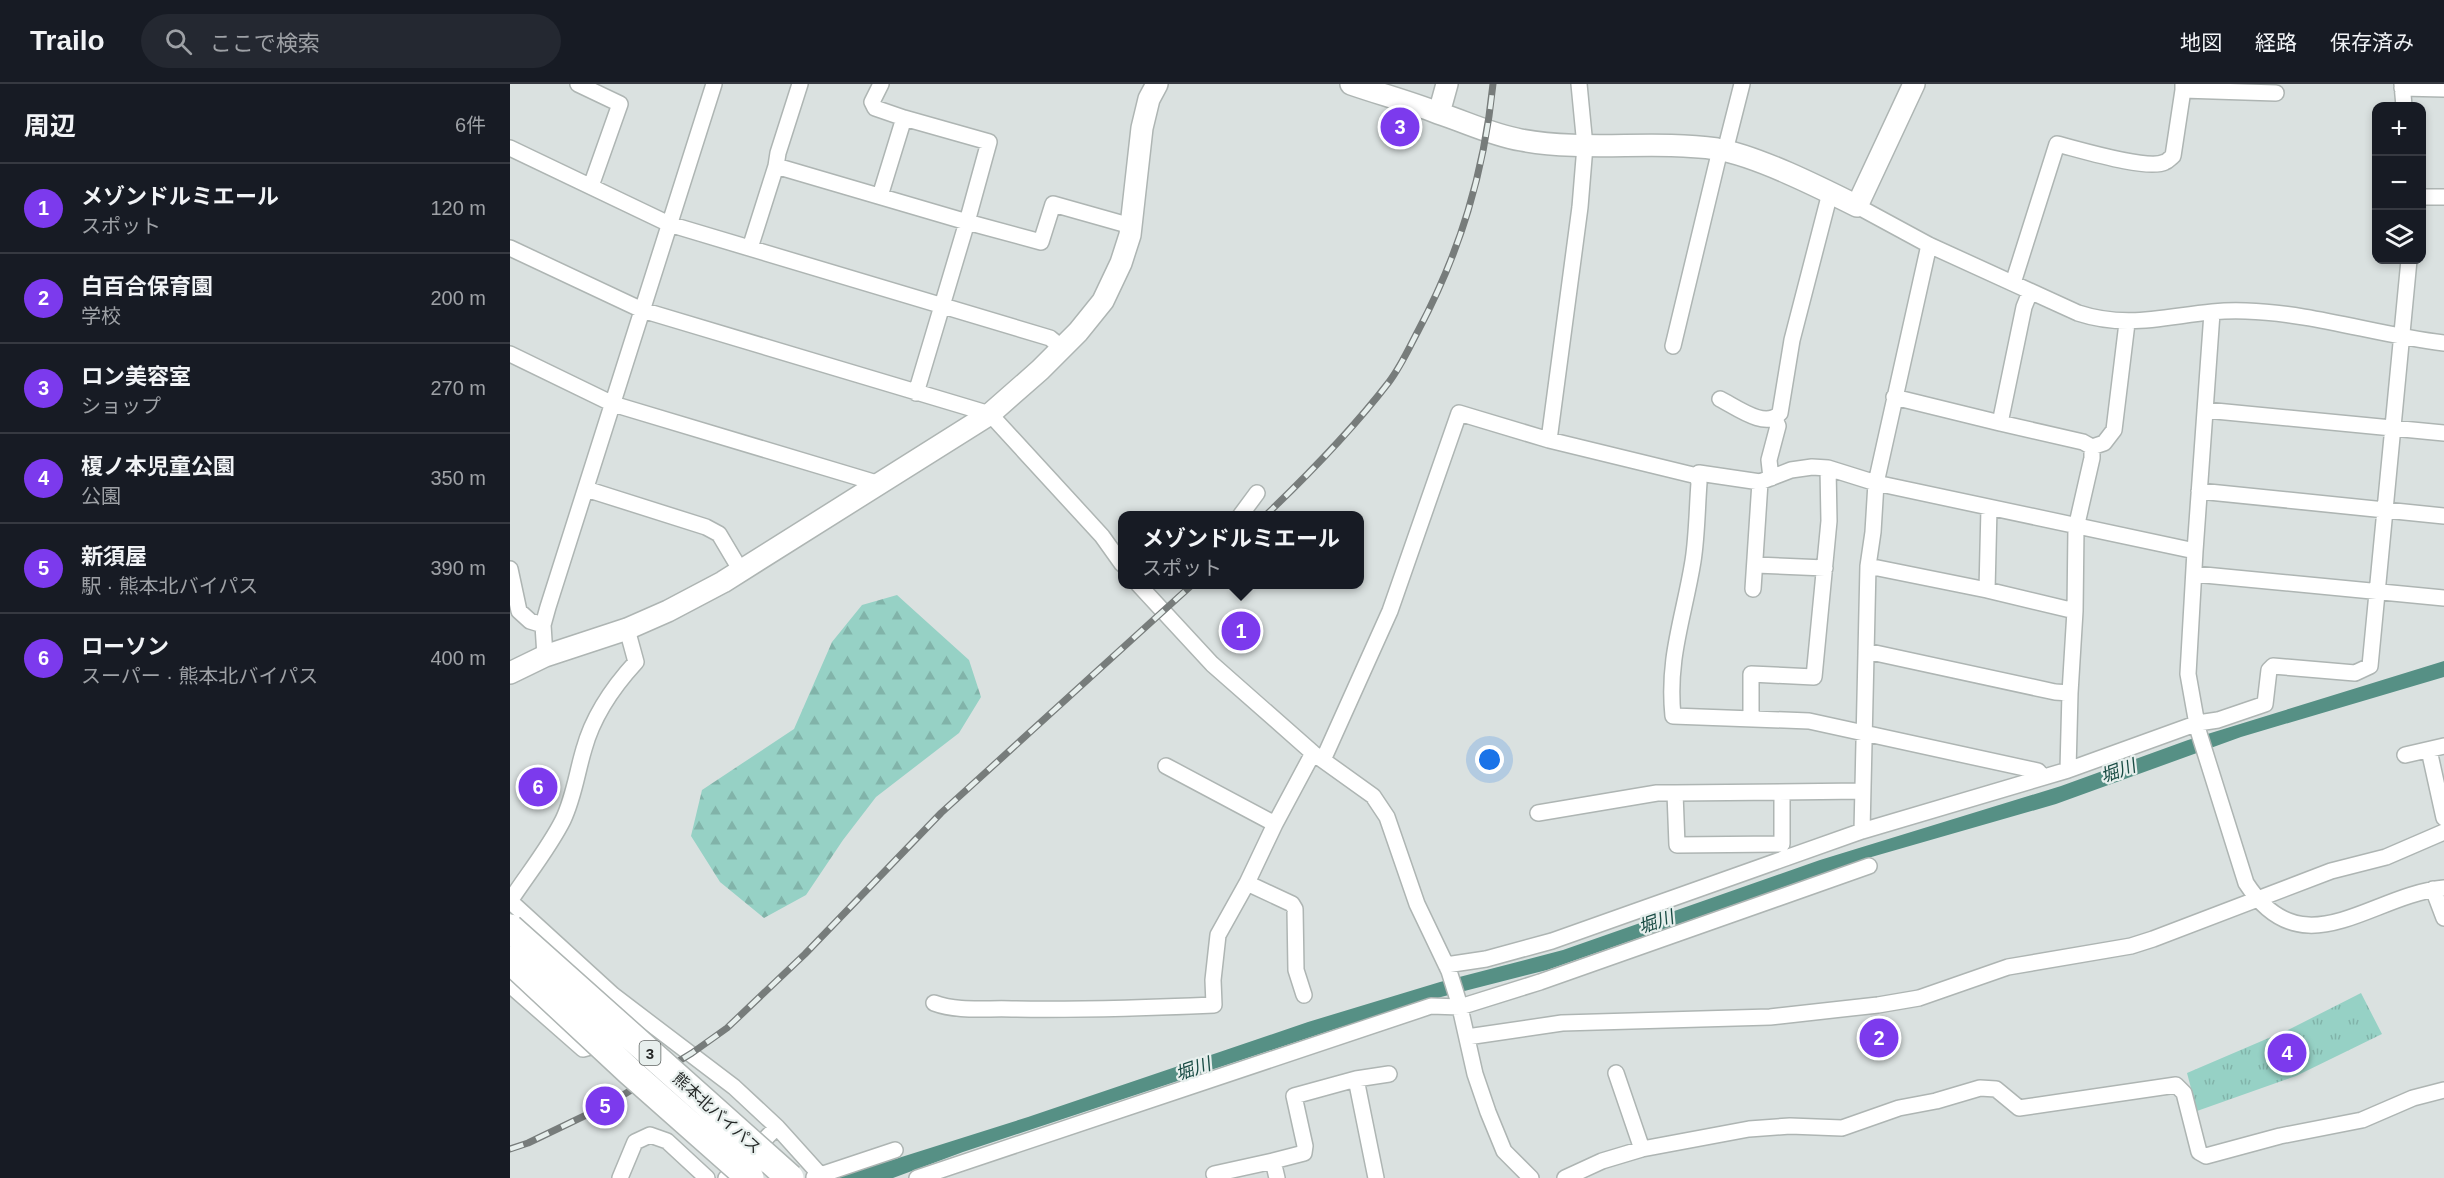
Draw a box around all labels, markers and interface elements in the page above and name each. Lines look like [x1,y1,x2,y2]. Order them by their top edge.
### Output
search box [141,14,561,68]
text: Trailo [30,25,105,56]
icon: search [162,25,195,58]
text: ここで検索 [210,31,320,56]
text: 地図 [2180,31,2222,54]
text: 経路 [2255,31,2297,54]
text: 保存済み [2330,31,2414,54]
map controls [2372,102,2426,264]
button: + [2372,102,2426,156]
pin: 3 [1380,104,1420,150]
text: 周辺 [24,111,76,141]
text: 6件 [455,114,486,136]
button: − [2372,156,2426,210]
text: メゾンドルミエール [81,184,279,209]
text: 1 [38,197,49,219]
text: 120 m [430,197,486,219]
button: layers [2372,210,2426,264]
text: スポット [81,215,161,237]
text: 白百合保育園 [81,274,213,299]
text: 2 [38,287,49,309]
text: 200 m [430,287,486,309]
text: 学校 [81,305,121,327]
text: ロン美容室 [81,364,191,389]
text: 3 [38,377,49,399]
text: 270 m [430,377,486,399]
text: ショップ [81,395,161,417]
text: 榎ノ本児童公園 [81,454,235,479]
text: 4 [38,467,49,489]
text: 350 m [430,467,486,489]
text: 公園 [81,485,121,507]
popup [1118,511,1364,589]
text: メゾンドルミエール [1142,526,1340,551]
text: 新須屋 [81,544,147,569]
text: 5 [38,557,49,579]
text: 390 m [430,557,486,579]
text: スポット [1142,557,1222,579]
text: 駅 · 熊本北バイパス [81,575,258,597]
pin: 1 [1222,608,1260,654]
text: ローソン [81,634,169,659]
text: 6 [38,647,49,669]
text: 400 m [430,647,486,669]
text: スーパー · 熊本北バイパス [81,665,318,687]
your location [1475,745,1504,774]
water label: 堀川 [2098,755,2140,787]
pin: 6 [519,764,558,810]
water label: 堀川 [1636,906,1678,937]
pin: 2 [1860,1016,1898,1060]
pin: 4 [2268,1030,2306,1076]
road number: 3 [640,1041,660,1065]
water label: 堀川 [1173,1053,1215,1084]
street label: 熊本北バイパス [670,1069,764,1157]
pin: 5 [586,1084,625,1128]

